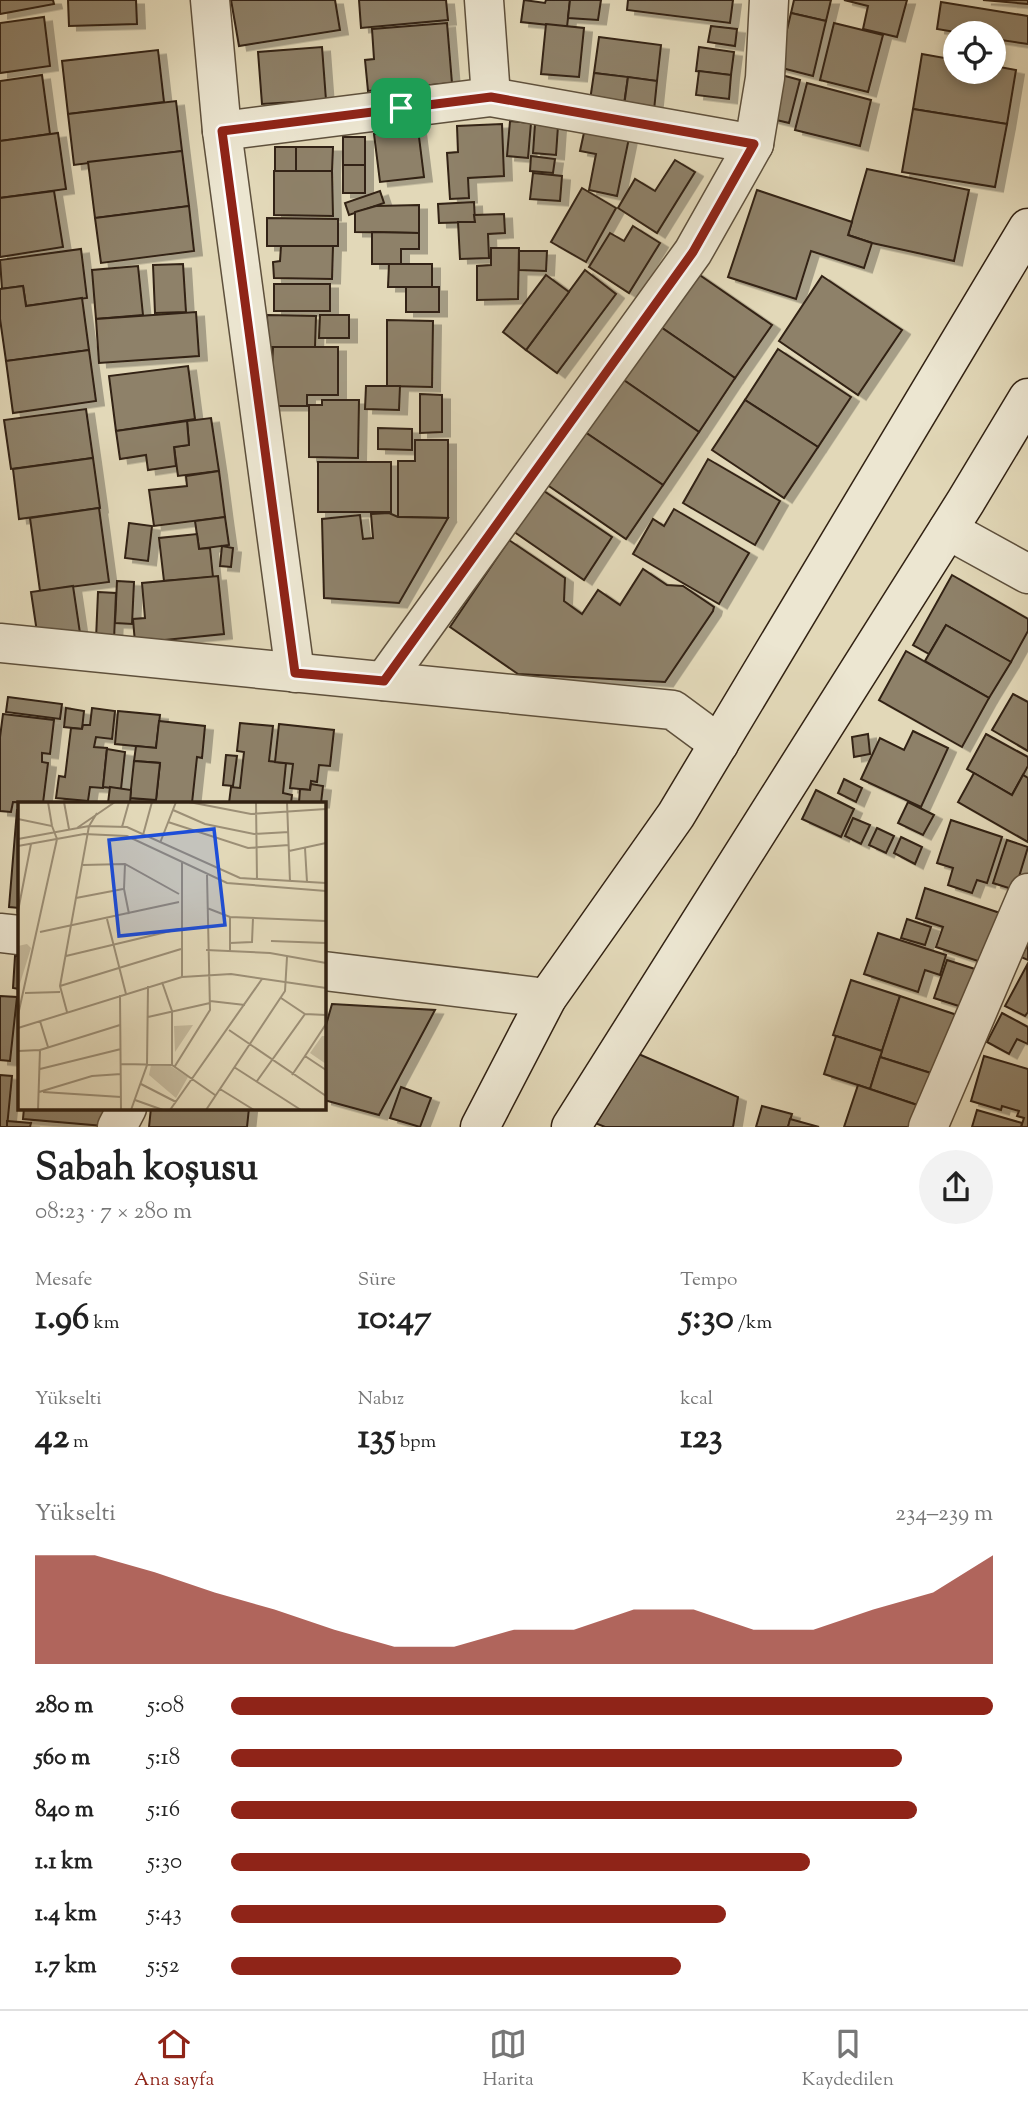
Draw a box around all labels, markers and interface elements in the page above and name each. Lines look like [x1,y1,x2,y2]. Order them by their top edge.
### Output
map controls [943,21,1006,84]
button: locate [943,21,1006,84]
pin [371,78,431,138]
icon: arrive [382,89,420,127]
inset map [18,802,326,1110]
text: Sabah koşusu [35,1143,258,1197]
button: share [919,1150,993,1224]
text: 08:23 · 7 × 280 m [35,1196,192,1229]
text: Mesafe [35,1267,92,1294]
text: Süre [358,1267,396,1294]
text: Tempo [680,1267,737,1294]
text: 1.96 [35,1294,89,1345]
text: 10:47 [358,1294,432,1345]
text: 5:30 [680,1294,734,1345]
text: km [89,1310,120,1337]
text: /km [734,1310,772,1337]
text: Yükselti [35,1386,102,1413]
text: Nabız [358,1386,404,1413]
text: kcal [680,1386,713,1413]
text: 42 [35,1413,69,1464]
text: 135 [358,1413,396,1464]
text: 123 [680,1413,723,1464]
text: m [69,1429,89,1456]
text: bpm [396,1429,436,1456]
text: Yükselti [35,1498,116,1531]
text: 234–239 m [895,1498,993,1531]
text: 280 m [35,1690,93,1723]
text: 5:08 [147,1690,184,1723]
text: 560 m [35,1742,90,1775]
text: 5:18 [147,1742,180,1775]
text: 840 m [35,1794,94,1827]
text: 5:16 [147,1794,180,1827]
text: 1.1 km [35,1846,93,1879]
text: 5:30 [147,1846,182,1879]
text: 1.4 km [35,1898,97,1931]
text: 5:43 [147,1898,182,1931]
text: 1.7 km [35,1950,97,1983]
text: 5:52 [147,1950,179,1983]
tab: Ana sayfa [134,2025,214,2094]
tab: Harita [482,2025,534,2094]
tab: Kaydedilen [802,2025,894,2094]

